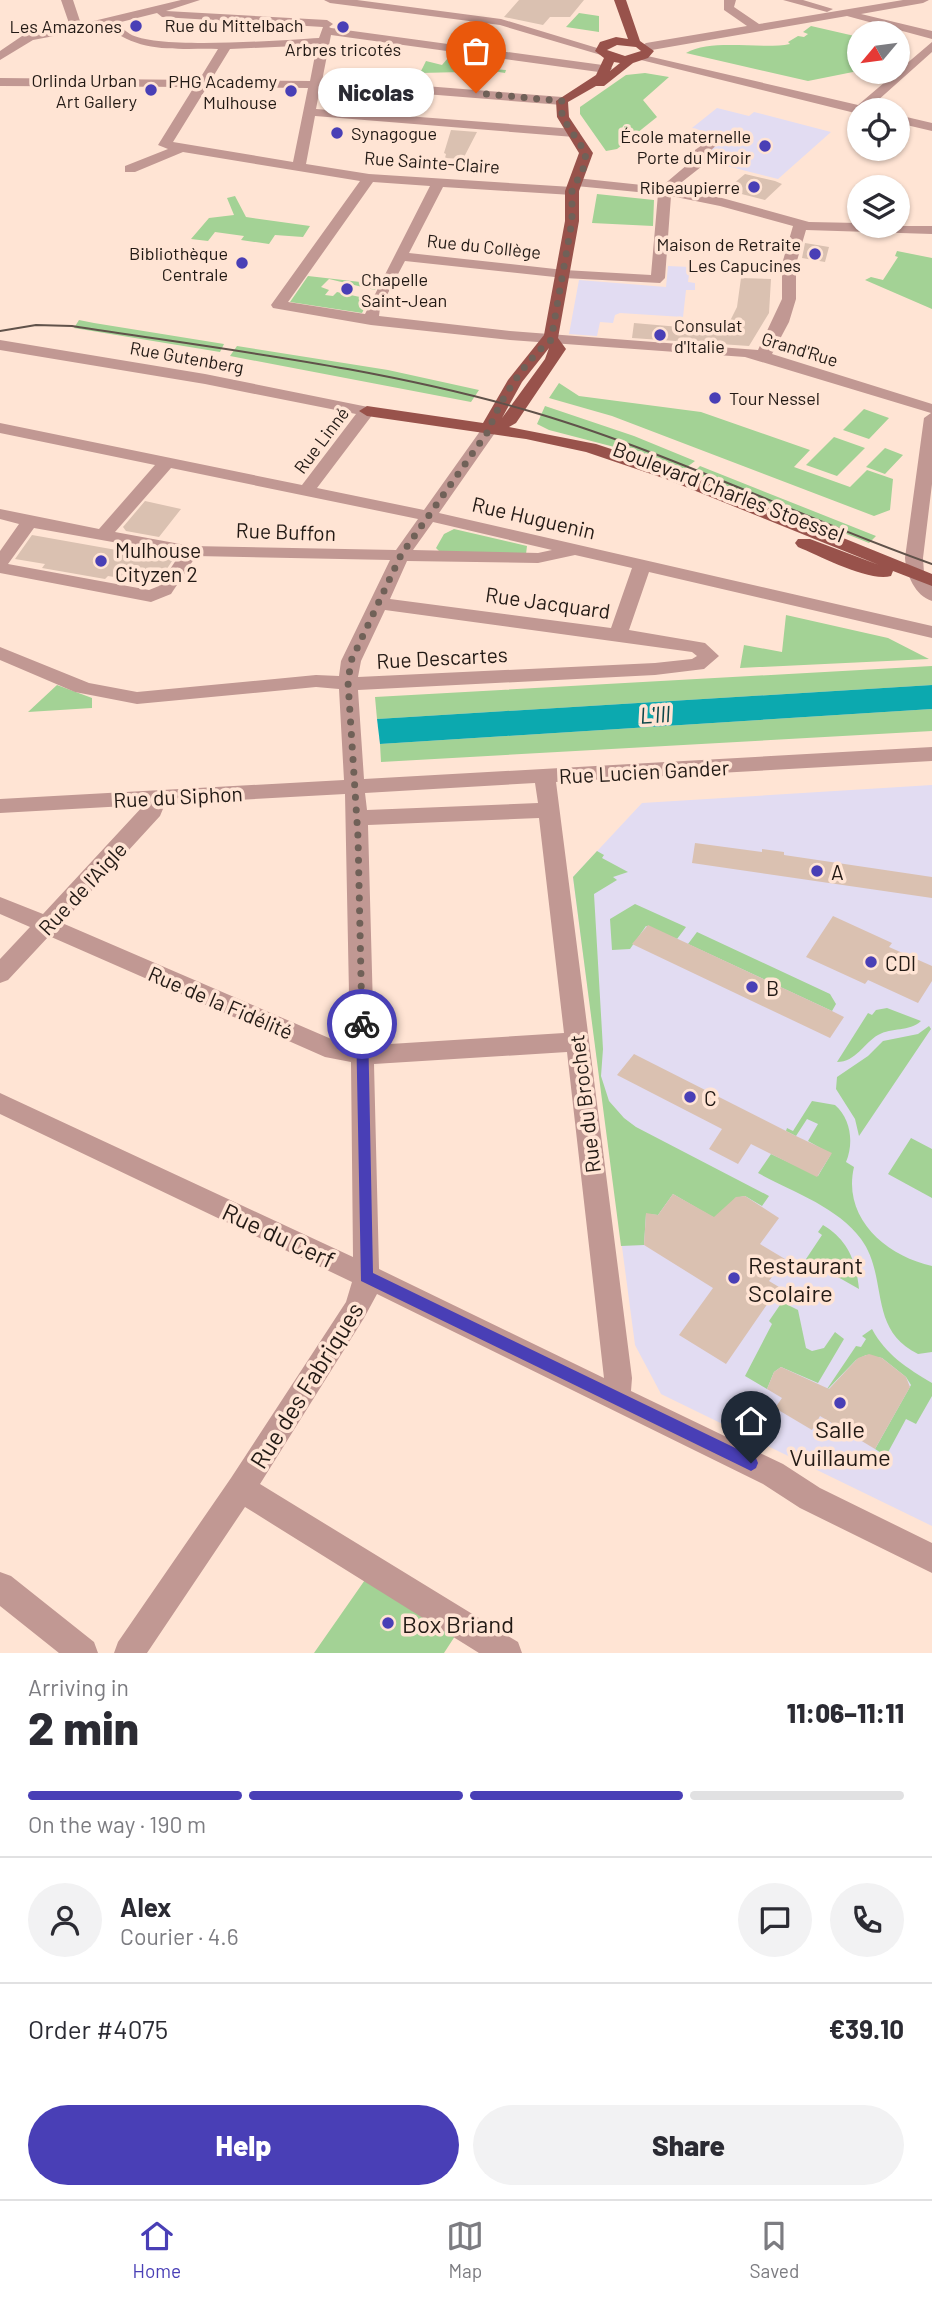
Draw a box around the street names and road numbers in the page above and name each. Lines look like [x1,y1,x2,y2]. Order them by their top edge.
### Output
street label: Rue du Mittelbach [164,14,304,36]
street label: Rue Sainte-Claire [364,146,500,178]
street label: Rue du Collège [426,229,542,263]
street label: Grand'Rue [759,327,841,371]
street label: Rue Gutenberg [128,336,246,378]
street label: Rue Linné [289,402,353,478]
street label: Boulevard Charles Stoessel [610,435,848,547]
street label: Rue Huguenin [470,491,598,543]
street label: Rue Buffon [235,517,337,545]
street label: Rue Jacquard [484,581,612,623]
street label: Rue Descartes [376,641,508,673]
street label: Rue Lucien Gander [558,754,730,788]
street label: Rue du Siphon [113,780,243,812]
street label: Rue de l'Aigle [33,836,131,940]
street label: Rue de la Fidélité [145,960,297,1044]
street label: Rue du Brochet [563,1033,605,1175]
street label: Rue du Cerf [218,1196,340,1274]
street label: Rue des Fabriques [243,1297,369,1473]

